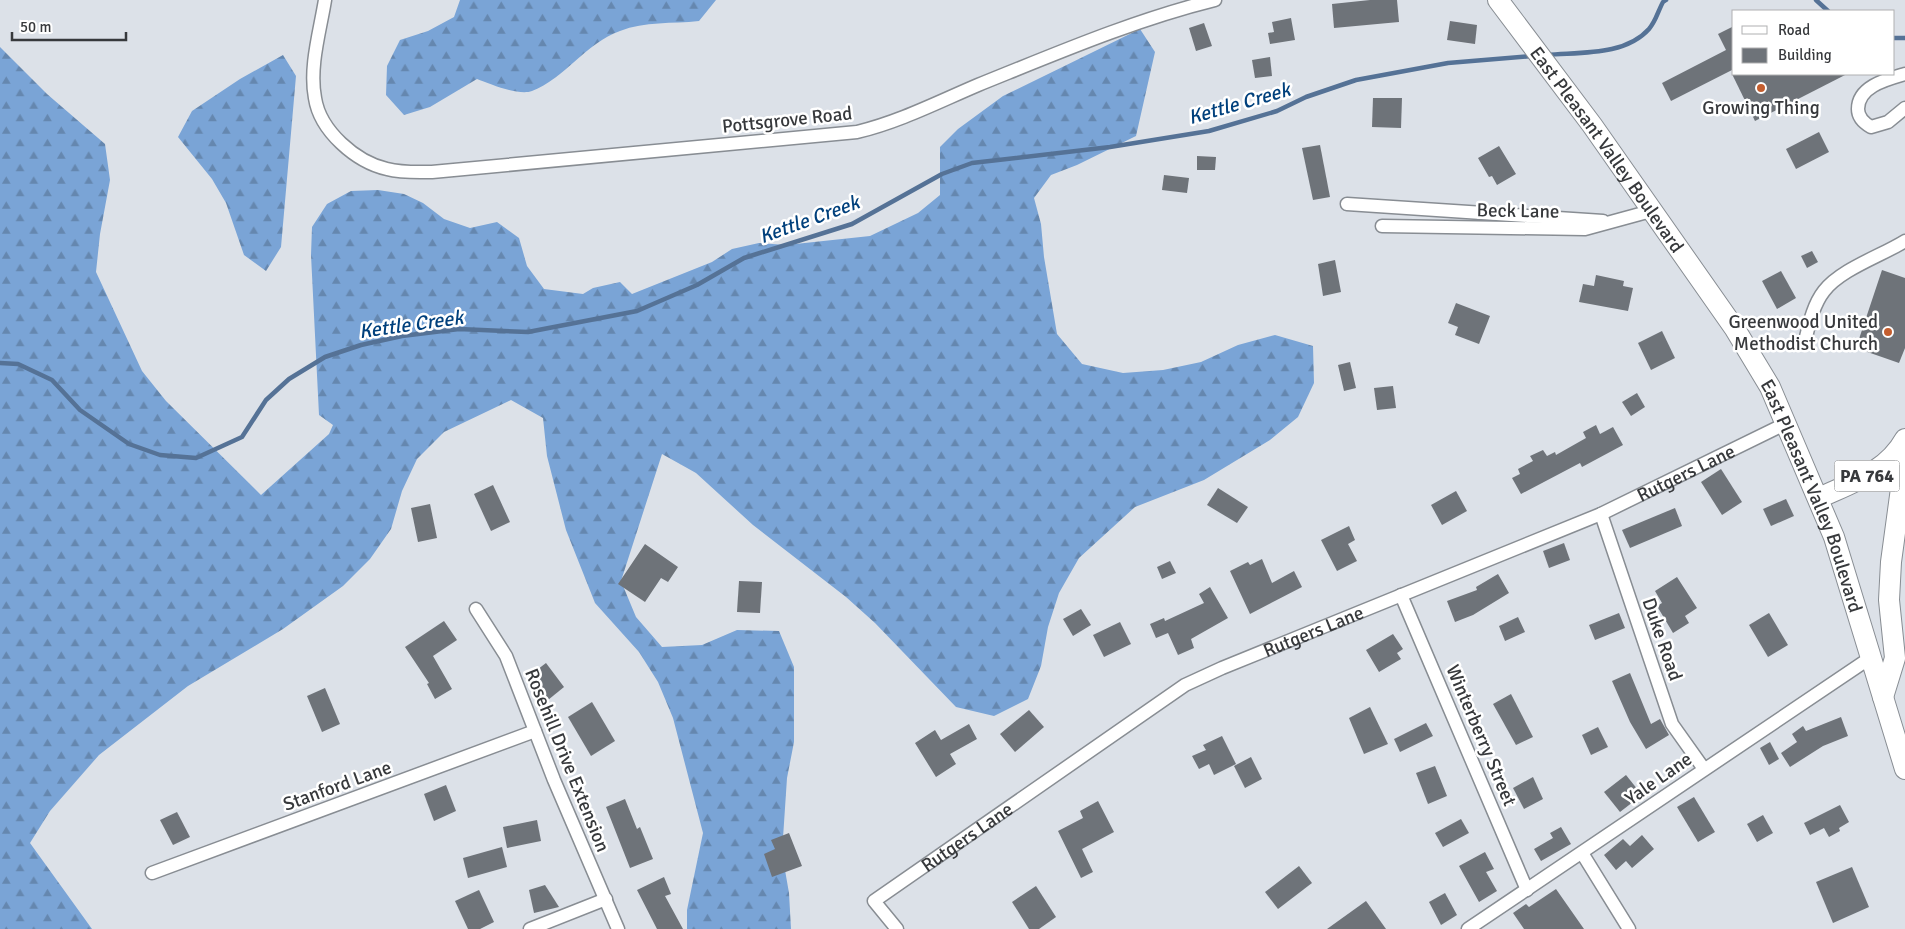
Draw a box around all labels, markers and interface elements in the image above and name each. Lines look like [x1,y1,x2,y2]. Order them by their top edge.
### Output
scale bar [12,10,126,42]
legend [1732,10,1895,75]
text: 50 m [20,18,51,36]
text: Road [1778,21,1810,39]
street label: East Pleasant Valley Boulevard [1524,42,1689,258]
text: Building [1778,46,1832,64]
water label: Kettle Creek [1185,76,1295,130]
marker: Growing Thing [1755,82,1767,94]
place label: Growing Thing [1702,96,1820,120]
street label: Pottsgrove Road [721,101,853,139]
water label: Kettle Creek [756,189,865,249]
street label: Beck Lane [1476,198,1560,224]
water label: Kettle Creek [357,305,467,344]
place label: Greenwood United Methodist Church [1728,310,1878,356]
marker: Greenwood United Methodist Church [1882,326,1894,338]
street label: East Pleasant Valley Boulevard [1755,375,1867,615]
street label: Rutgers Lane [1633,439,1739,508]
road number: PA 764 [1834,461,1900,492]
street label: Duke Road [1637,595,1687,684]
street label: Rutgers Lane [1260,601,1367,663]
street label: Winterberry Street [1440,661,1522,810]
street label: Rosehill Drive Extension [519,665,615,856]
street label: Yale Lane [1620,747,1697,811]
street label: Stanford Lane [280,755,395,817]
street label: Rutgers Lane [917,797,1018,878]

